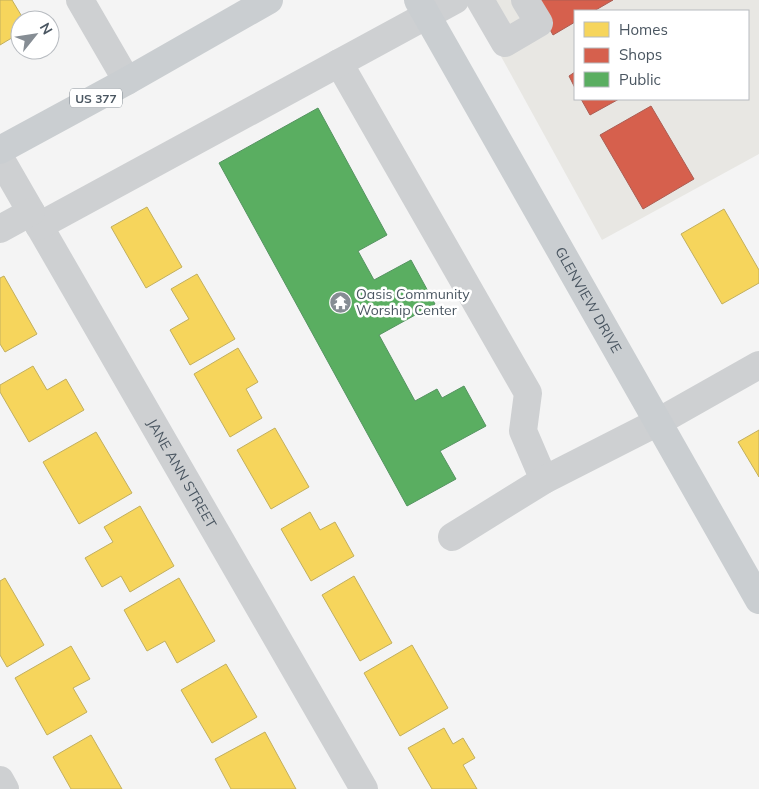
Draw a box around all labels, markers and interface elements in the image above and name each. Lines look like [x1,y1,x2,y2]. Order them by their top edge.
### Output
north arrow [10,10,60,60]
legend [574,10,749,100]
text: N [36,19,57,38]
text: Homes [619,20,668,39]
text: Shops [619,45,662,64]
text: Public [619,70,661,89]
road number: US 377 [70,89,122,108]
street label: GLENVIEW DRIVE [551,244,626,356]
place label: Oasis Community Worship Center [356,285,470,319]
temple icon: Oasis Community Worship Center [328,290,352,314]
street label: JANE ANN STREET [143,415,221,532]

